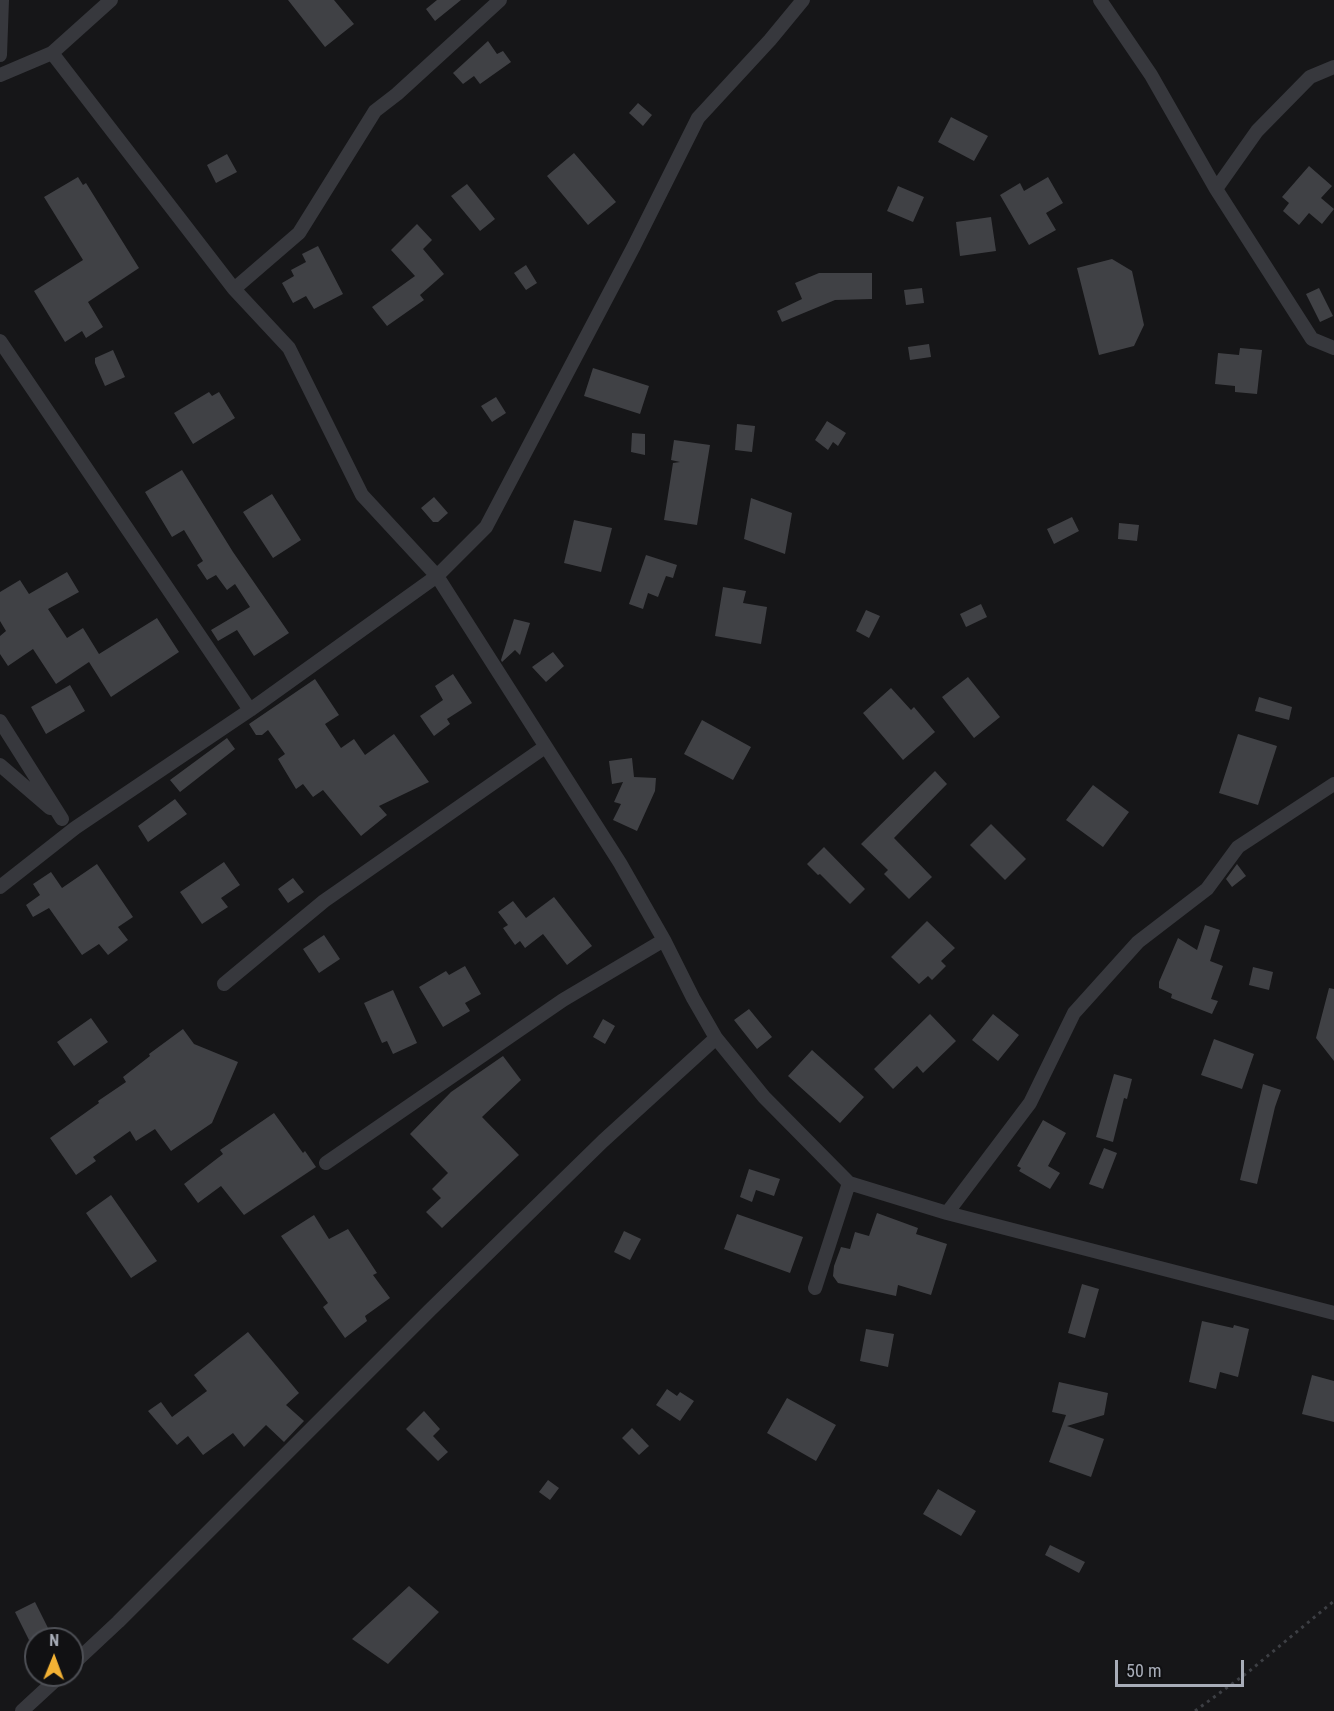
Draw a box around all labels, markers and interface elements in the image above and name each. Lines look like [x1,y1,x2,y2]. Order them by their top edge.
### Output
north arrow [24,1627,84,1687]
text: N [49,1631,59,1650]
scale bar [1118,1648,1247,1686]
text: 50 m [1126,1660,1161,1681]

